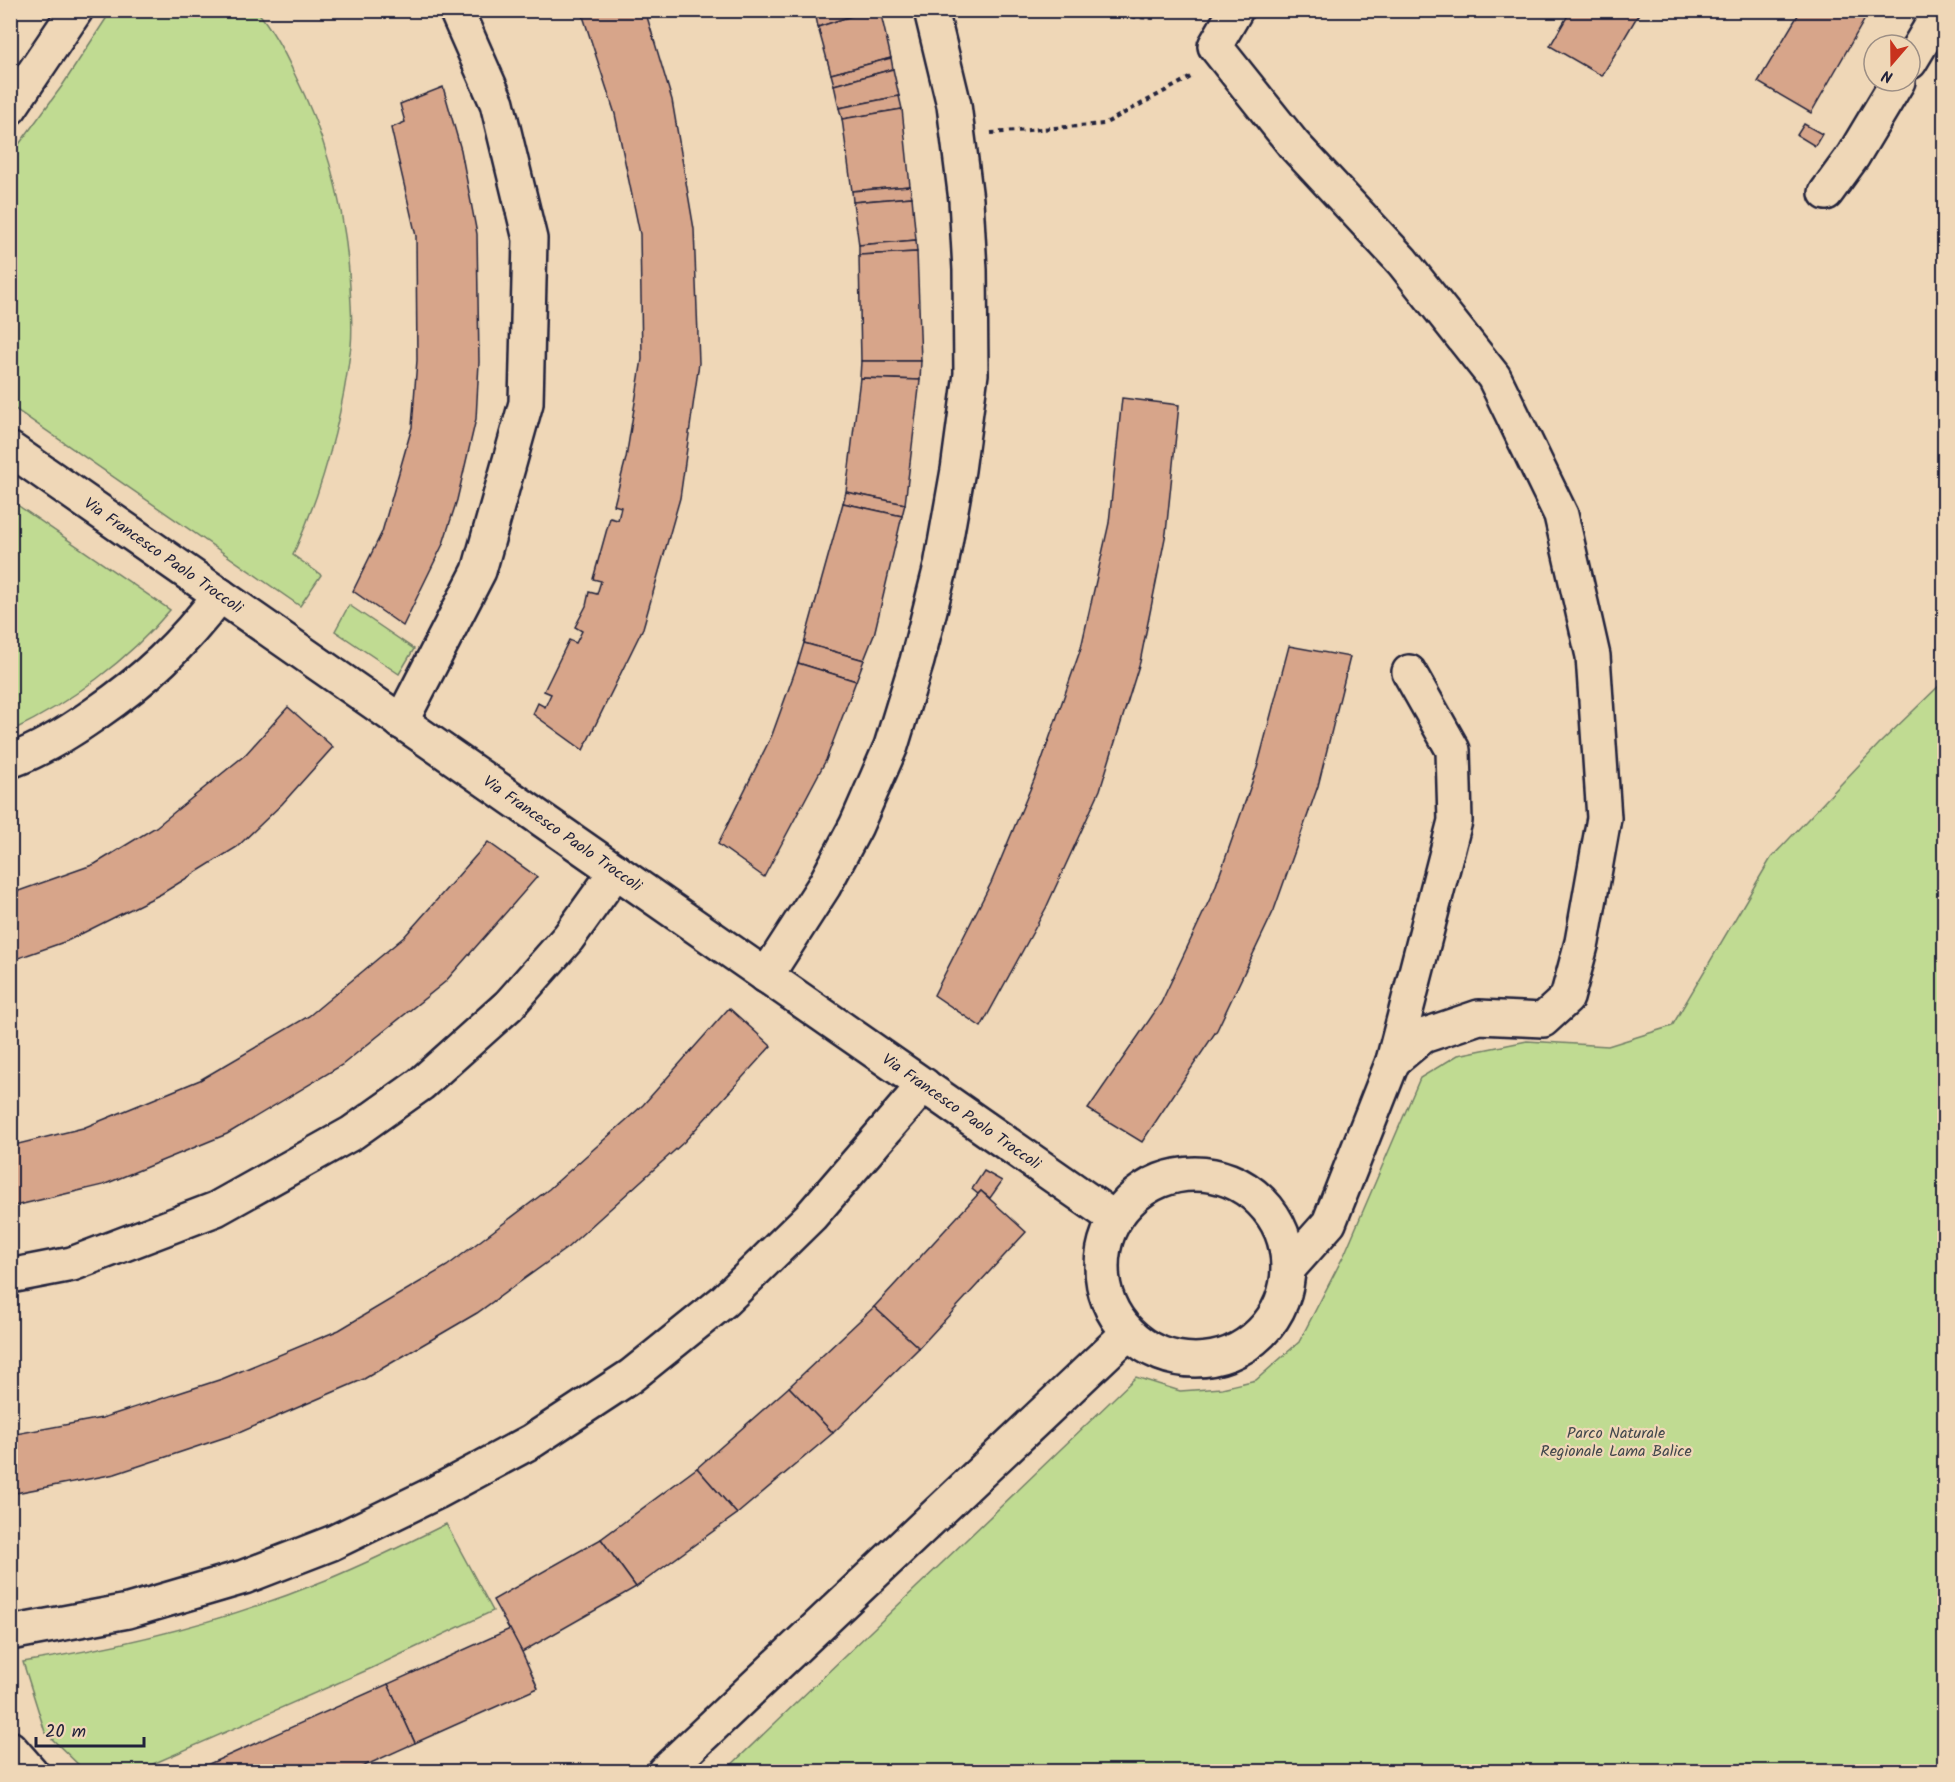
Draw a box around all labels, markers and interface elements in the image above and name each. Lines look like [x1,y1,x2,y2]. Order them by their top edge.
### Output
north arrow [1862,33,1922,93]
text: N [1878,62,1896,89]
street label: Via Francesco Paolo Troccoli [78,491,249,621]
street label: Via Francesco Paolo Troccoli [477,769,648,899]
street label: Via Francesco Paolo Troccoli [876,1047,1047,1177]
park label: Parco Naturale Regionale Lama Balice [1540,1421,1692,1464]
scale bar [36,1710,144,1748]
text: 20 m [45,1718,86,1747]

